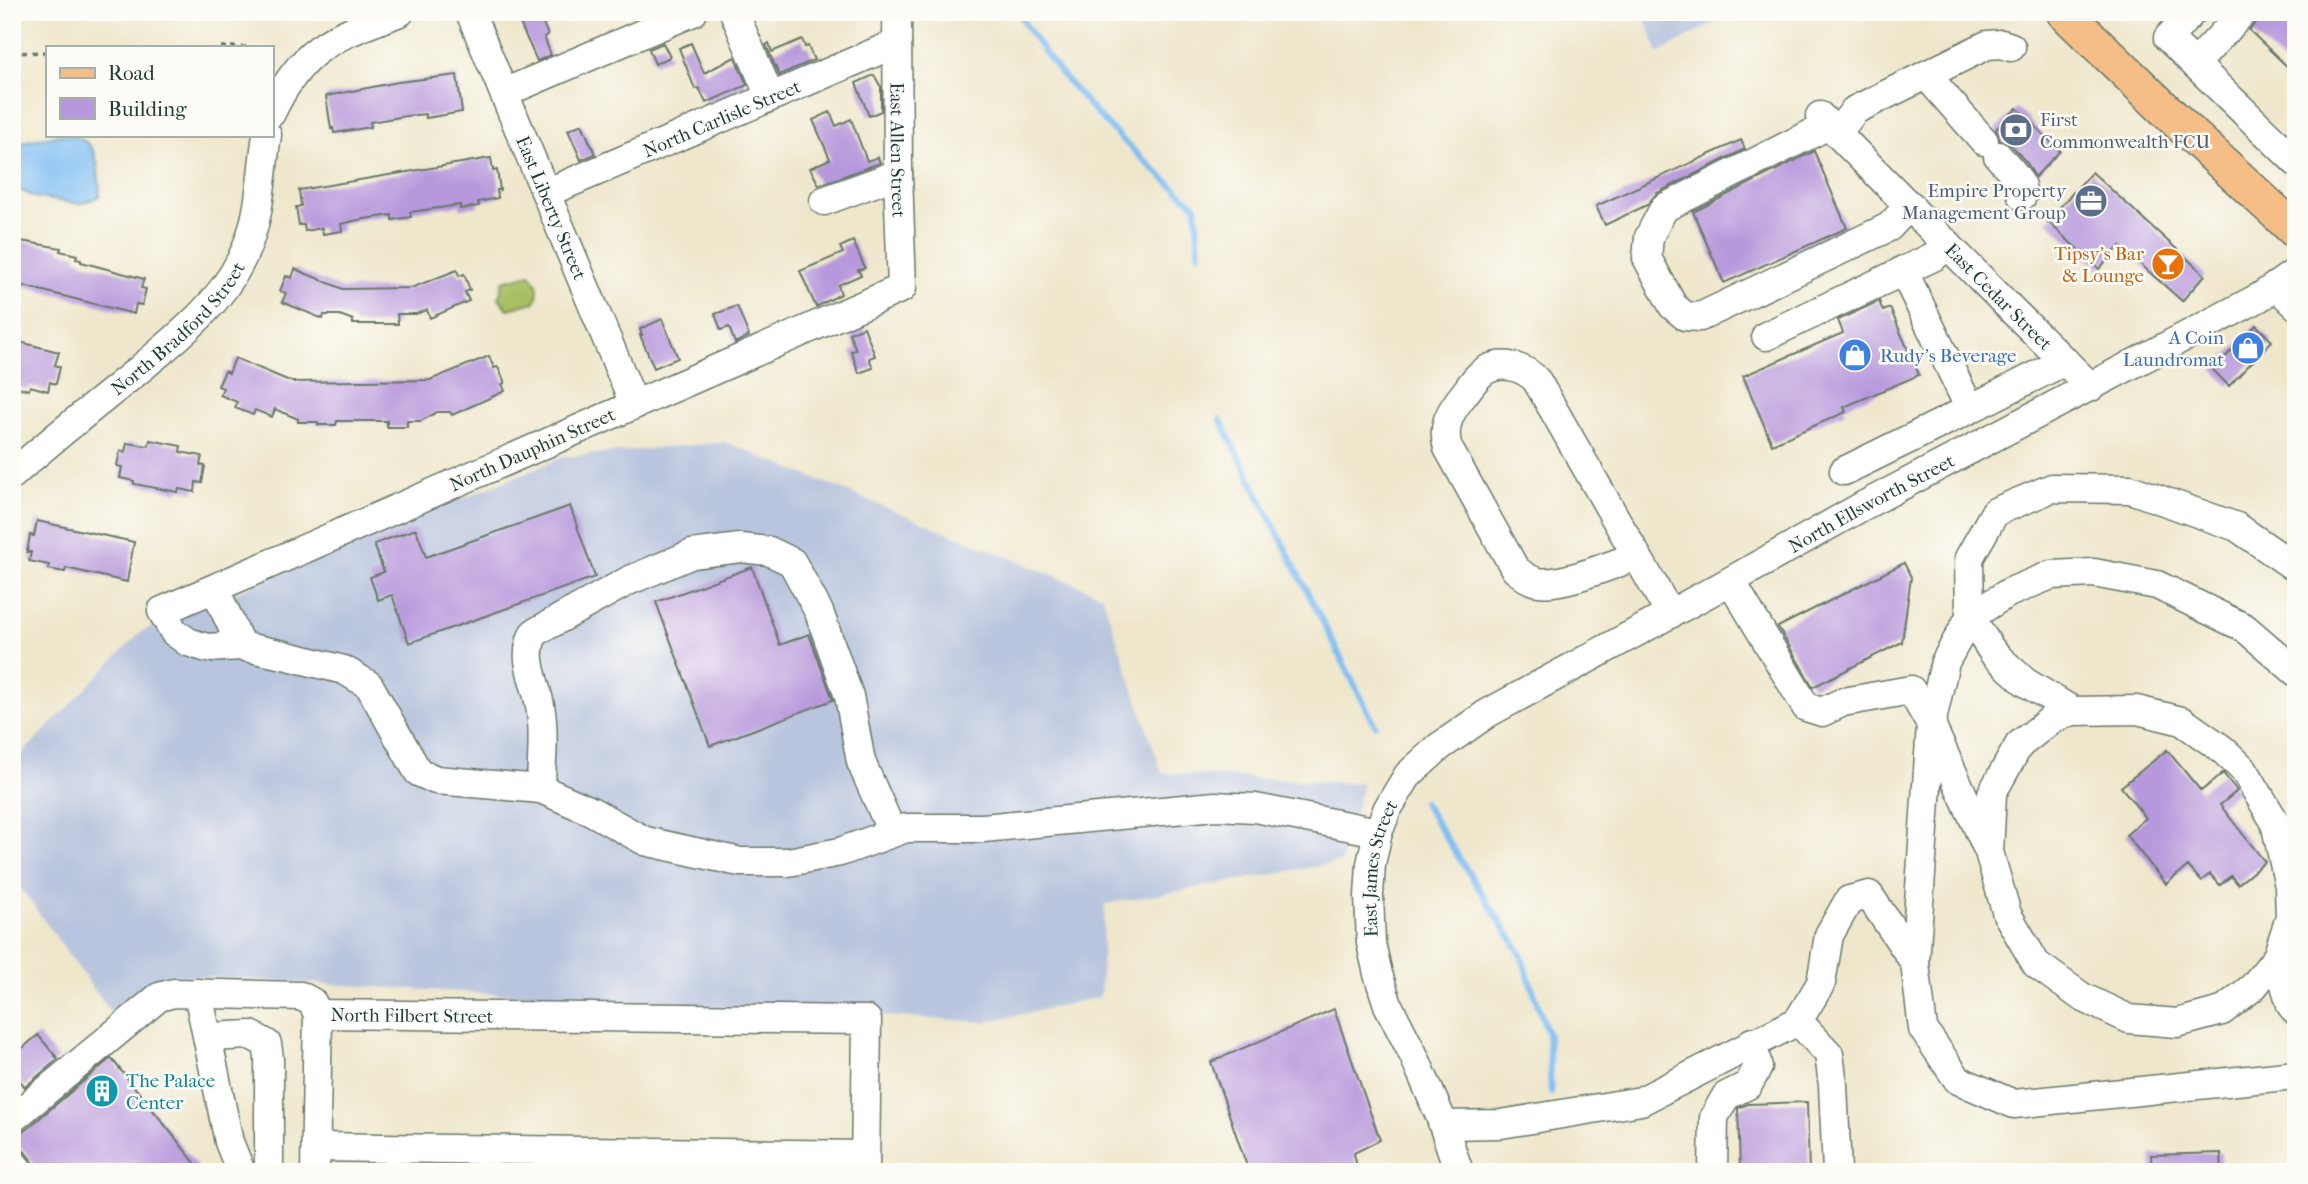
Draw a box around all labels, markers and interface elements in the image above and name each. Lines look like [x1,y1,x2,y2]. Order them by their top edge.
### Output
legend [46,46,273,136]
text: Road [108,61,155,85]
street label: North Carlisle Street [640,75,804,162]
street label: East Allen Street [885,82,910,218]
text: Building [108,97,187,121]
place label: First Commonwealth FCU [2040,109,2211,153]
bank icon: First Commonwealth FCU [1997,111,2035,149]
street label: East Liberty Street [511,133,591,283]
place label: Empire Property Management Group [1902,180,2067,224]
office icon: Empire Property Management Group [2072,182,2110,220]
street label: East Cedar Street [1940,239,2056,355]
place label: Tipsy's Bar & Lounge [2054,243,2145,287]
bar icon: Tipsy's Bar & Lounge [2149,245,2187,283]
street label: North Bradford Street [107,258,250,400]
place label: A Coin Laundromat [2123,327,2224,371]
shop icon: A Coin Laundromat [2229,329,2267,367]
shop icon: Rudy's Beverage [1836,336,1874,374]
place label: Rudy's Beverage [1880,345,2016,367]
street label: North Dauphin Street [446,403,619,496]
street label: North Ellsworth Street [1785,450,1959,558]
street label: East James Street [1359,796,1403,938]
street label: North Filbert Street [330,1004,494,1028]
place label: The Palace Center [126,1070,215,1114]
building icon: The Palace Center [83,1072,121,1110]

